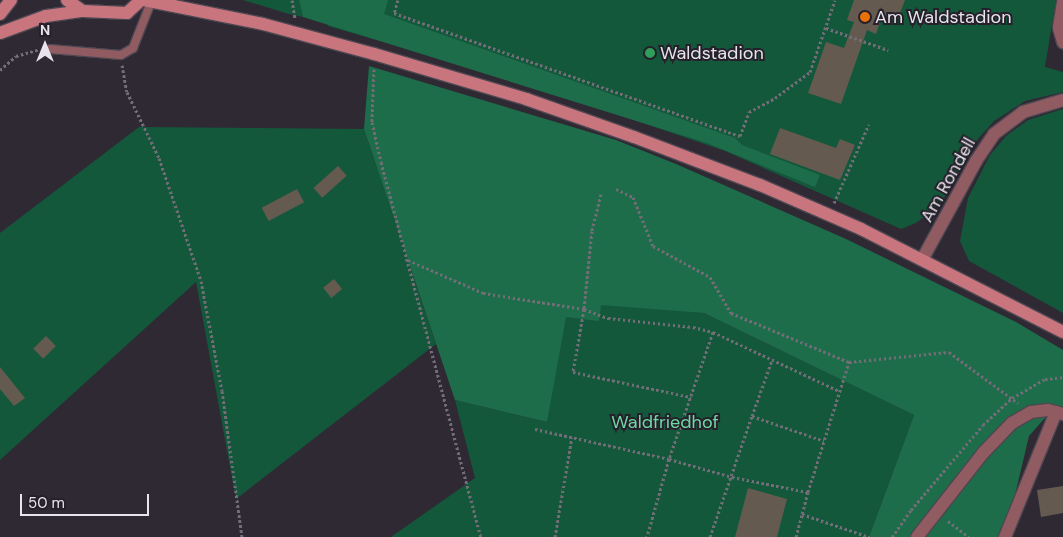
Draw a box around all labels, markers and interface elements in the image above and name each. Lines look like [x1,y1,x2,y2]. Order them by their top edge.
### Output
place label: Am Waldstadion [875,6,1012,28]
marker: Am Waldstadion [859,11,871,23]
north arrow [20,20,70,70]
text: N [40,21,50,39]
place label: Waldstadion [660,42,764,64]
marker: Waldstadion [644,47,656,59]
street label: Am Rondell [916,134,980,226]
park label: Waldfriedhof [611,411,719,433]
scale bar [22,484,151,516]
text: 50 m [28,493,65,513]

